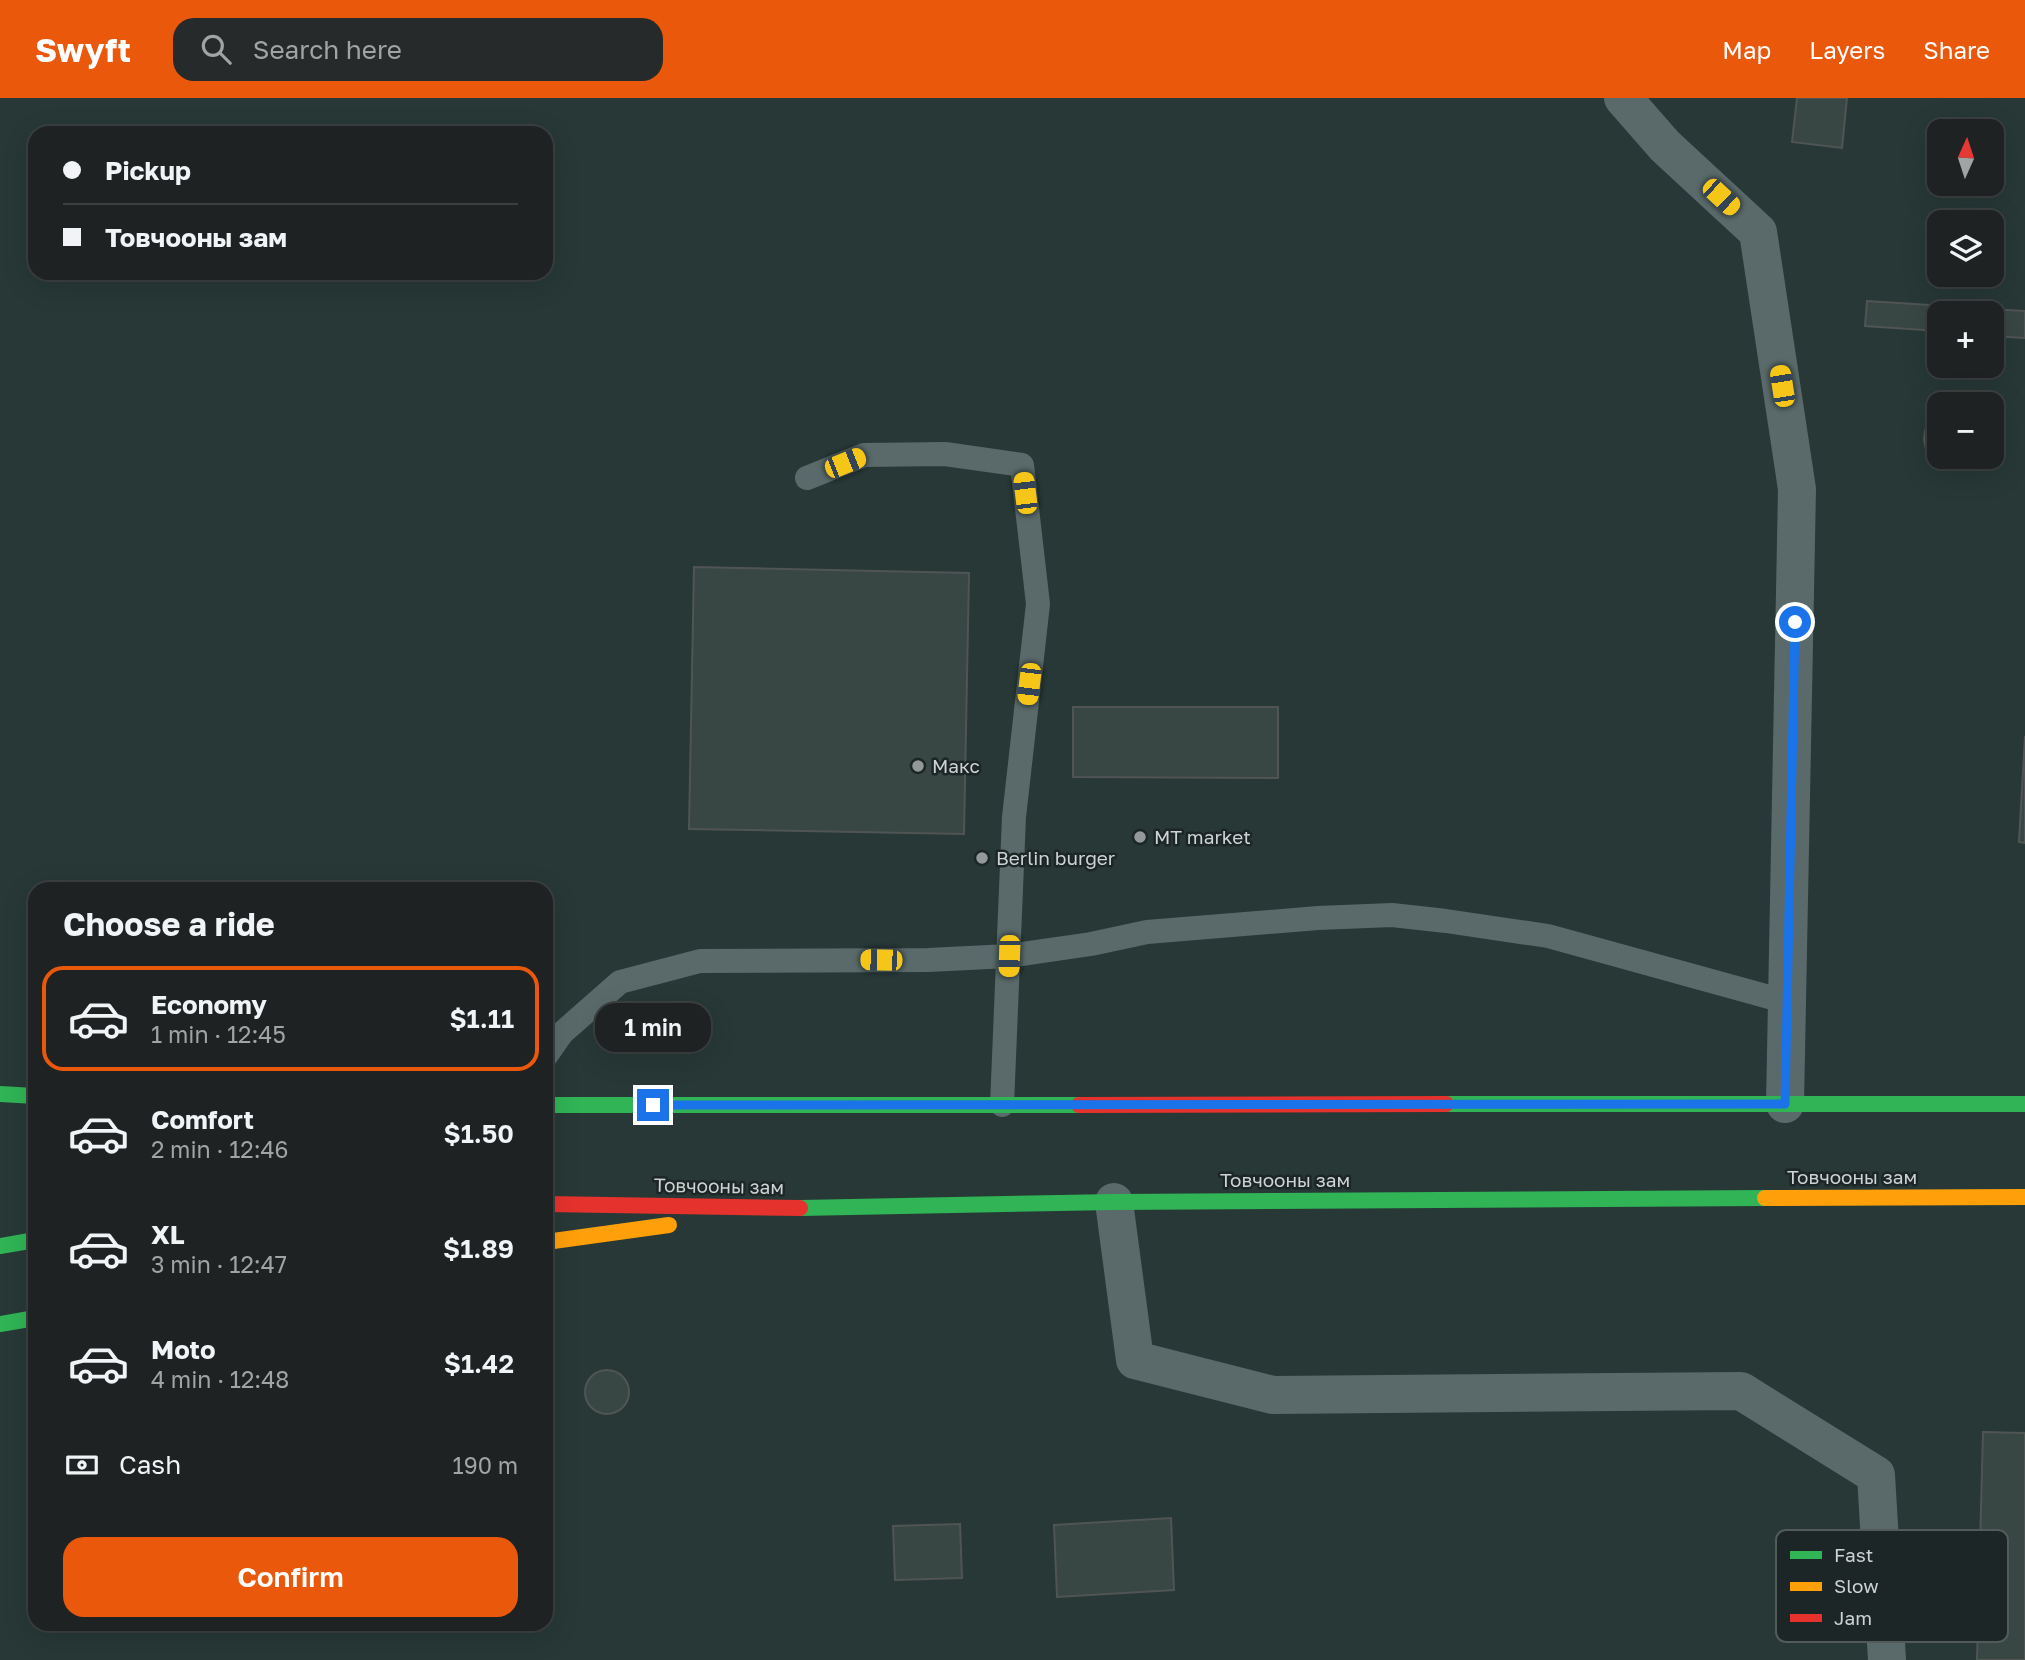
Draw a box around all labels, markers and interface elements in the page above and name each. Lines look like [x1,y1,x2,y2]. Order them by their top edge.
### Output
search box [173,18,663,81]
text: Swyft [35,30,131,69]
icon: search [197,30,235,68]
text: Search here [253,34,402,65]
text: Map [1722,35,1771,64]
text: Layers [1809,35,1885,64]
text: Share [1923,35,1990,64]
north arrow [1927,119,2004,196]
map controls [1927,119,2004,469]
text: Pickup [105,155,191,186]
car [1699,175,1744,219]
button: layers [1927,210,2004,287]
text: Товчооны зам [105,222,287,253]
button: + [1927,301,2004,378]
car [1769,364,1796,408]
button: − [1927,392,2004,469]
car [822,445,869,481]
car [1013,471,1038,515]
route start [1779,606,1811,638]
car [1017,662,1042,706]
place label: Макс [932,754,980,777]
marker: Макс [910,758,926,774]
place label: MT market [1154,825,1251,848]
marker: MT market [1132,829,1148,845]
place label: Berlin burger [996,846,1116,869]
marker: Berlin burger [974,850,990,866]
text: Choose a ride [63,905,275,943]
car [998,935,1021,977]
car [860,949,903,971]
icon: car [67,987,130,1050]
text: Economy [151,989,267,1020]
text: $1.11 [449,1003,514,1034]
callout: 1 min [595,1004,711,1052]
text: 1 min [624,1013,682,1041]
text: 1 min · 12:45 [151,1020,286,1048]
route end [637,1089,669,1121]
icon: car [67,1102,130,1165]
text: Comfort [151,1104,254,1135]
text: $1.50 [444,1118,514,1149]
text: 2 min · 12:46 [151,1135,289,1163]
street label: Товчооны зам [1787,1165,1917,1188]
street label: Товчооны зам [1220,1168,1350,1191]
street label: Товчооны зам [654,1173,784,1198]
icon: car [67,1217,130,1280]
text: XL [151,1219,185,1250]
text: $1.89 [443,1233,514,1264]
text: 3 min · 12:47 [151,1250,287,1278]
icon: car [67,1332,130,1395]
text: Moto [151,1334,216,1365]
text: $1.42 [444,1348,514,1379]
text: 4 min · 12:48 [151,1365,289,1393]
icon: cash [63,1446,101,1484]
text: Cash [119,1449,181,1480]
text: 190 m [453,1451,518,1479]
legend [1776,1530,2008,1642]
button: Confirm [63,1537,518,1617]
text: Fast [1834,1543,1873,1566]
text: Slow [1834,1574,1879,1597]
text: Jam [1834,1606,1872,1629]

